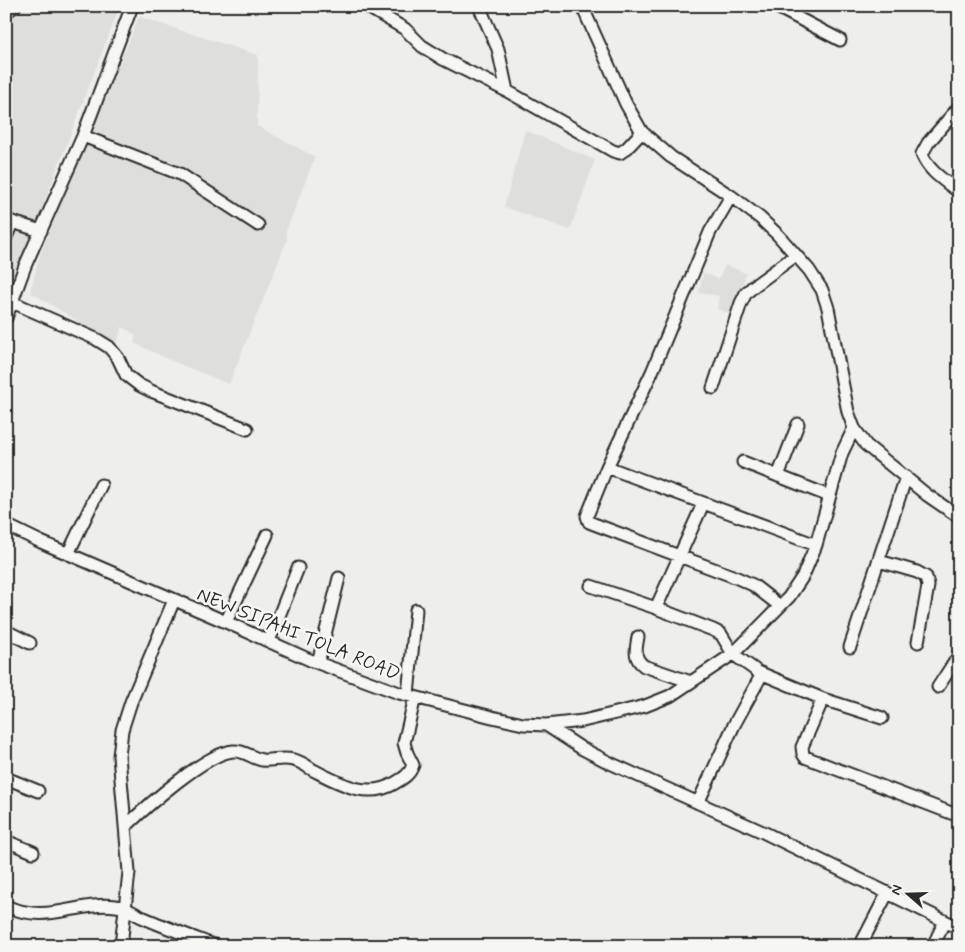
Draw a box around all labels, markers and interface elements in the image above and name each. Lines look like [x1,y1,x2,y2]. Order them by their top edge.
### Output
street label: NEW SIPAHI TOLA ROAD [193,582,404,687]
north arrow [882,870,932,920]
text: N [887,882,907,897]

